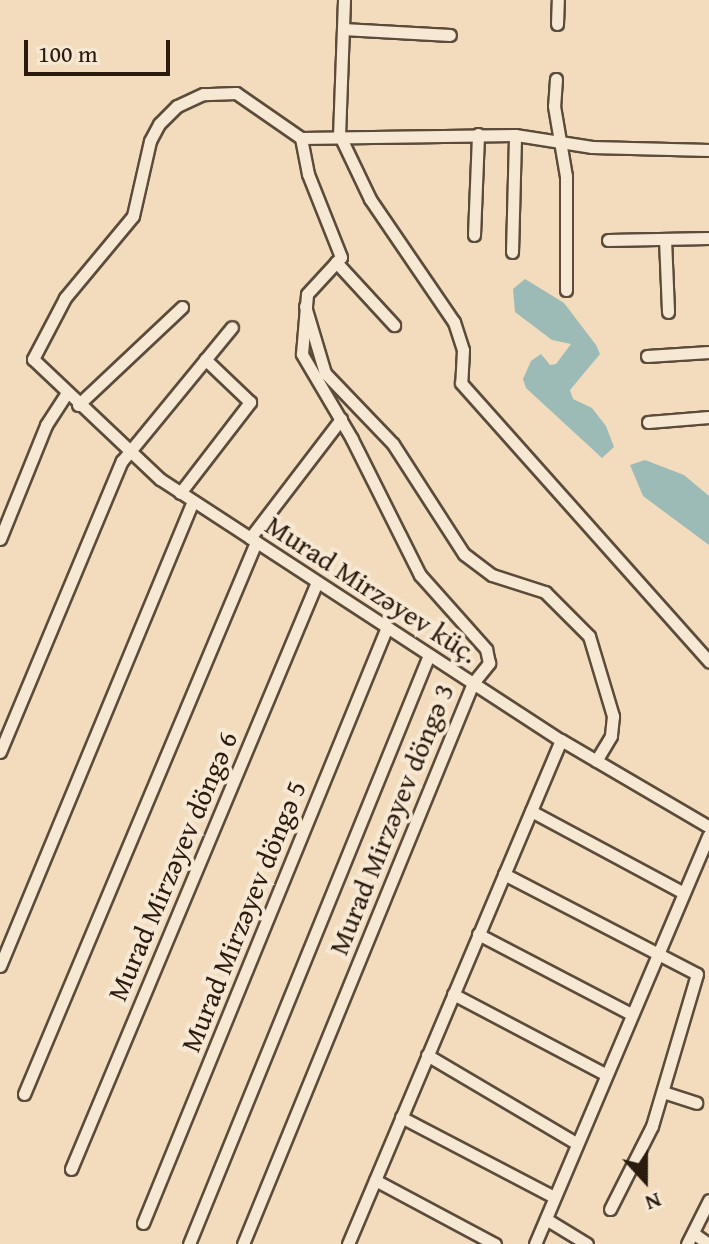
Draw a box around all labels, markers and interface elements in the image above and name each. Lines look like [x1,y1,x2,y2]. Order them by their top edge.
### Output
scale bar [28,24,174,74]
text: 100 m [38,36,98,71]
street label: Murad Mirzəyev küç. [259,508,485,670]
street label: Murad Mirzəyev döngə 3 [321,679,461,959]
street label: Murad Mirzəyev döngə 6 [100,726,244,1006]
street label: Murad Mirzəyev döngə 5 [173,776,313,1056]
north arrow [605,1140,685,1220]
text: N [641,1185,666,1220]

